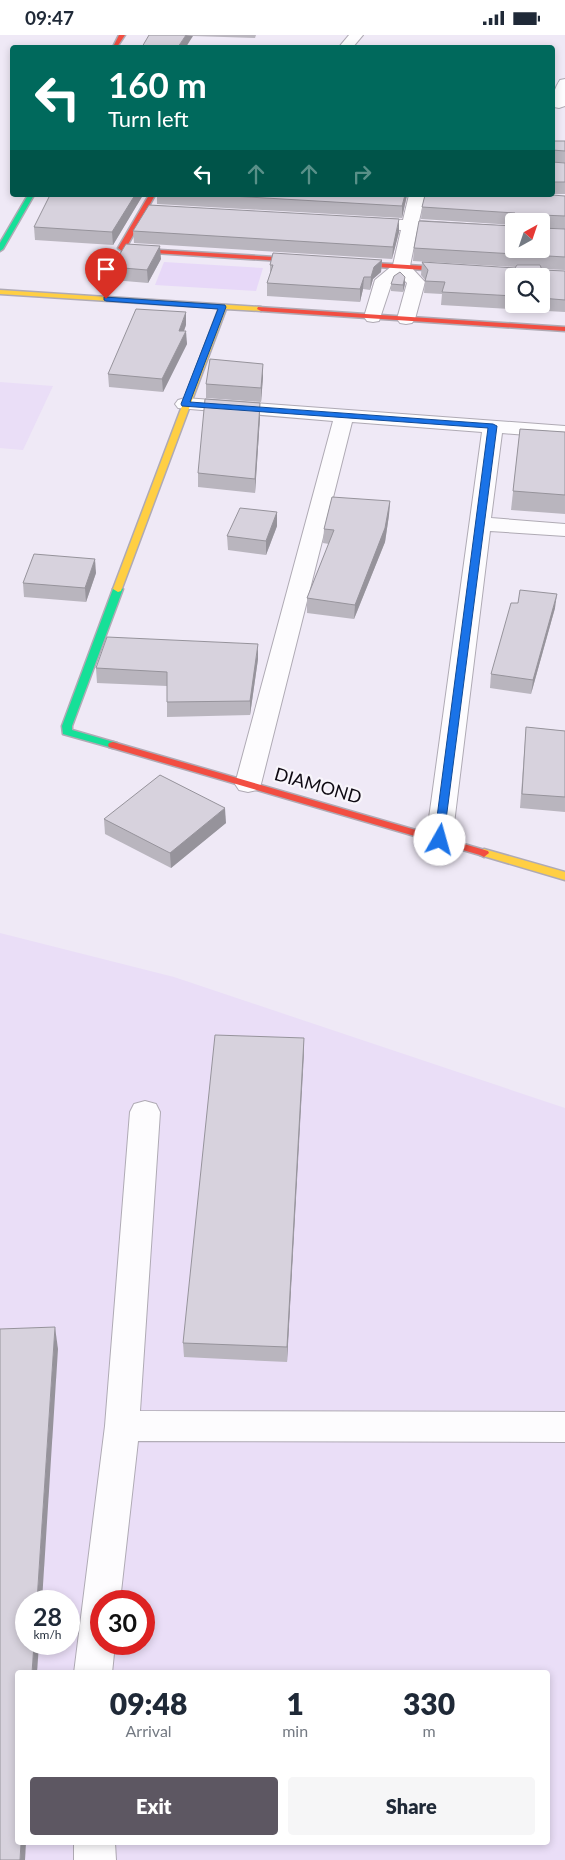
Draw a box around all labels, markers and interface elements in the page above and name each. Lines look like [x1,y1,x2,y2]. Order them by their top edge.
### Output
text: 09:47 [25,6,74,29]
text: 160 m [108,63,207,105]
icon: left [25,65,90,130]
text: Turn left [108,105,189,132]
icon: left [189,160,217,188]
icon: ahead [242,160,270,188]
icon: ahead [295,160,323,188]
icon: right [348,160,376,188]
north arrow [505,213,550,257]
map controls [505,213,550,313]
pin [85,248,127,299]
icon: arrive [92,255,120,283]
button: search [505,268,550,313]
street label: DIAMOND [272,762,364,808]
position arrow [413,813,465,865]
speed limit sign: 30 [90,1590,155,1655]
text: 28 [33,1601,62,1631]
text: km/h [33,1627,62,1642]
text: 09:48 [110,1685,187,1721]
text: 1 [286,1685,304,1721]
text: 330 [403,1685,455,1721]
text: Arrival [126,1721,172,1740]
text: min [282,1721,308,1740]
text: m [422,1721,436,1740]
button: Exit [30,1777,278,1835]
button: Share [288,1777,535,1835]

